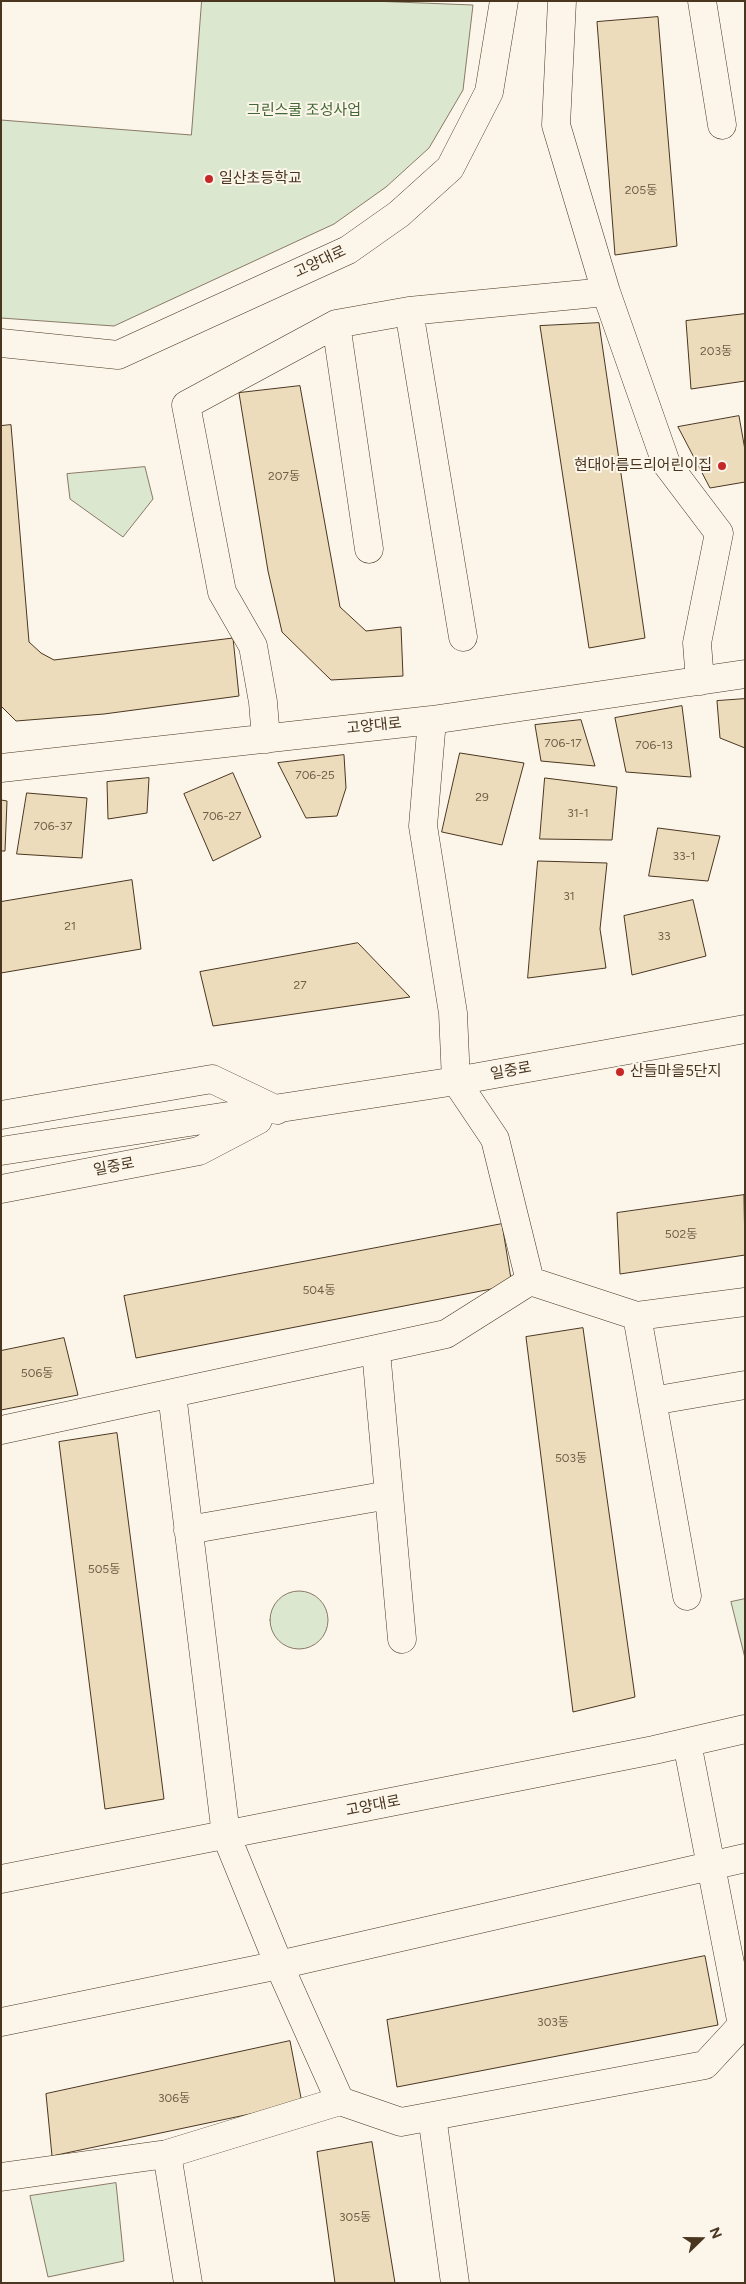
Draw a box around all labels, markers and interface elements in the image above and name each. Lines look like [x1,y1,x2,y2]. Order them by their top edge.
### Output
park label: 그린스쿨 조성사업 [247,102,361,120]
place label: 일산초등학교 [219,170,302,188]
marker: 일산초등학교 [203,173,215,185]
house number: 205동 [625,183,657,197]
street label: 고양대로 [291,242,349,282]
house number: 203동 [700,344,732,358]
place label: 현대아름드리어린이집 [574,457,712,475]
marker: 현대아름드리어린이집 [716,460,728,472]
house number: 207동 [268,469,300,483]
street label: 고양대로 [346,714,402,738]
house number: 706-17 [544,736,582,750]
house number: 706-13 [635,738,673,752]
house number: 706-25 [295,768,335,782]
house number: 29 [475,790,489,804]
house number: 31-1 [567,806,589,820]
house number: 706-27 [202,809,242,823]
house number: 706-37 [34,819,72,833]
house number: 33-1 [672,849,696,863]
house number: 31 [563,889,575,903]
house number: 21 [64,919,76,933]
house number: 33 [657,929,671,943]
house number: 27 [293,978,307,992]
street label: 일중로 [489,1059,533,1083]
place label: 산들마을5단지 [630,1063,721,1081]
marker: 산들마을5단지 [614,1066,626,1078]
street label: 일중로 [92,1154,136,1180]
house number: 502동 [665,1227,697,1241]
house number: 504동 [302,1283,336,1297]
house number: 506동 [21,1366,53,1380]
house number: 503동 [555,1451,587,1465]
house number: 505동 [88,1562,120,1576]
street label: 고양대로 [344,1792,402,1820]
house number: 303동 [537,2015,569,2029]
house number: 306동 [158,2091,190,2105]
house number: 305동 [339,2210,371,2224]
north arrow [676,2214,726,2264]
text: N [705,2225,725,2241]

